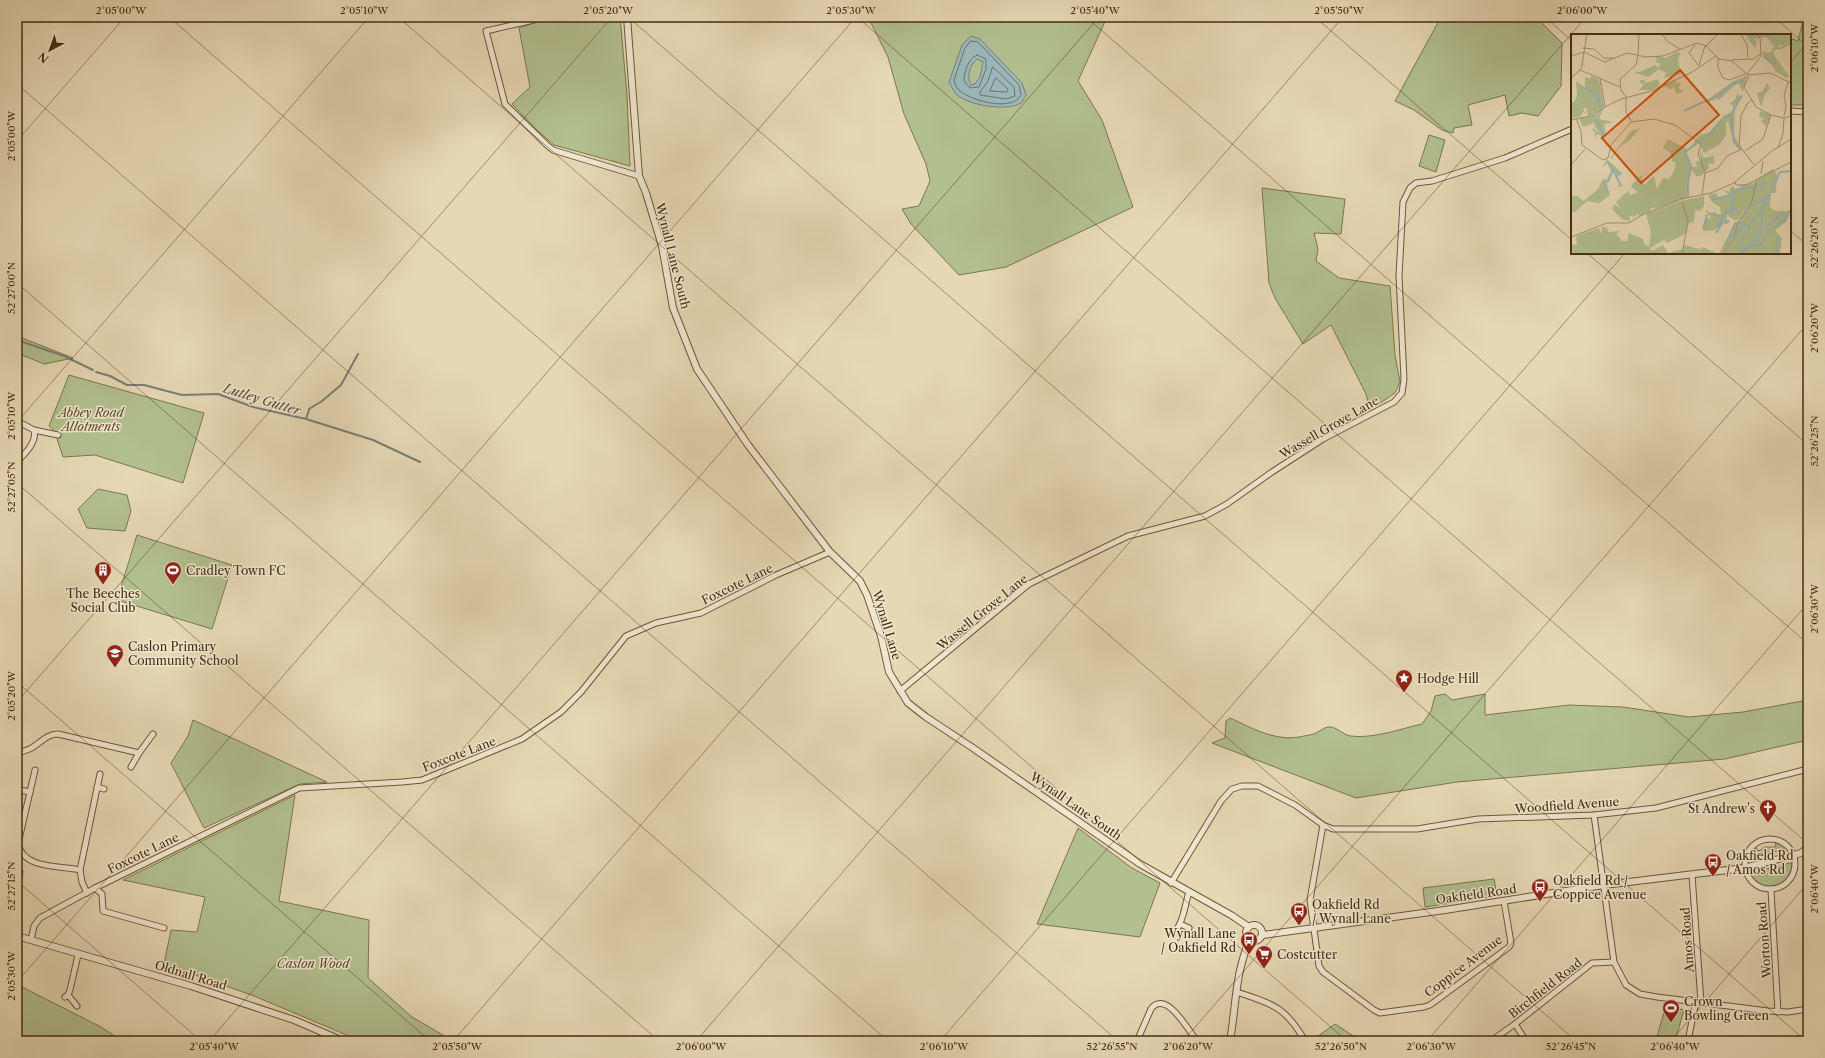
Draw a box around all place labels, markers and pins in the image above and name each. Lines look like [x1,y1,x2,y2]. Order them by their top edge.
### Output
building icon: The Beeches Social Club [93,560,113,585]
sports icon: Cradley Town FC [163,560,183,585]
place label: Cradley Town FC [186,563,286,578]
place label: The Beeches Social Club [66,586,140,615]
place label: Caslon Primary Community School [128,639,239,668]
school or university icon: Caslon Primary Community School [105,643,125,668]
place icon: Hodge Hill [1394,668,1414,693]
place label: Hodge Hill [1417,671,1479,686]
church icon: St Andrew's [1758,798,1778,823]
place label: St Andrew's [1688,801,1755,816]
place label: Oakfield Rd / Amos Rd [1726,848,1794,877]
bus stop icon: Oakfield Rd / Amos Rd [1703,852,1723,877]
place label: Oakfield Rd / Coppice Avenue [1553,873,1647,902]
bus stop icon: Oakfield Rd / Coppice Avenue [1530,877,1550,902]
place label: Oakfield Rd / Wynall Lane [1312,897,1391,926]
bus stop icon: Oakfield Rd / Wynall Lane [1289,901,1309,926]
place label: Wynall Lane / Oakfield Rd [1161,926,1237,955]
bus stop icon: Wynall Lane / Oakfield Rd [1239,930,1259,955]
supermarket icon: Costcutter [1254,944,1274,969]
place label: Costcutter [1277,947,1337,962]
place label: Crown Bowling Green [1684,994,1770,1023]
sports icon: Crown Bowling Green [1661,998,1681,1023]

